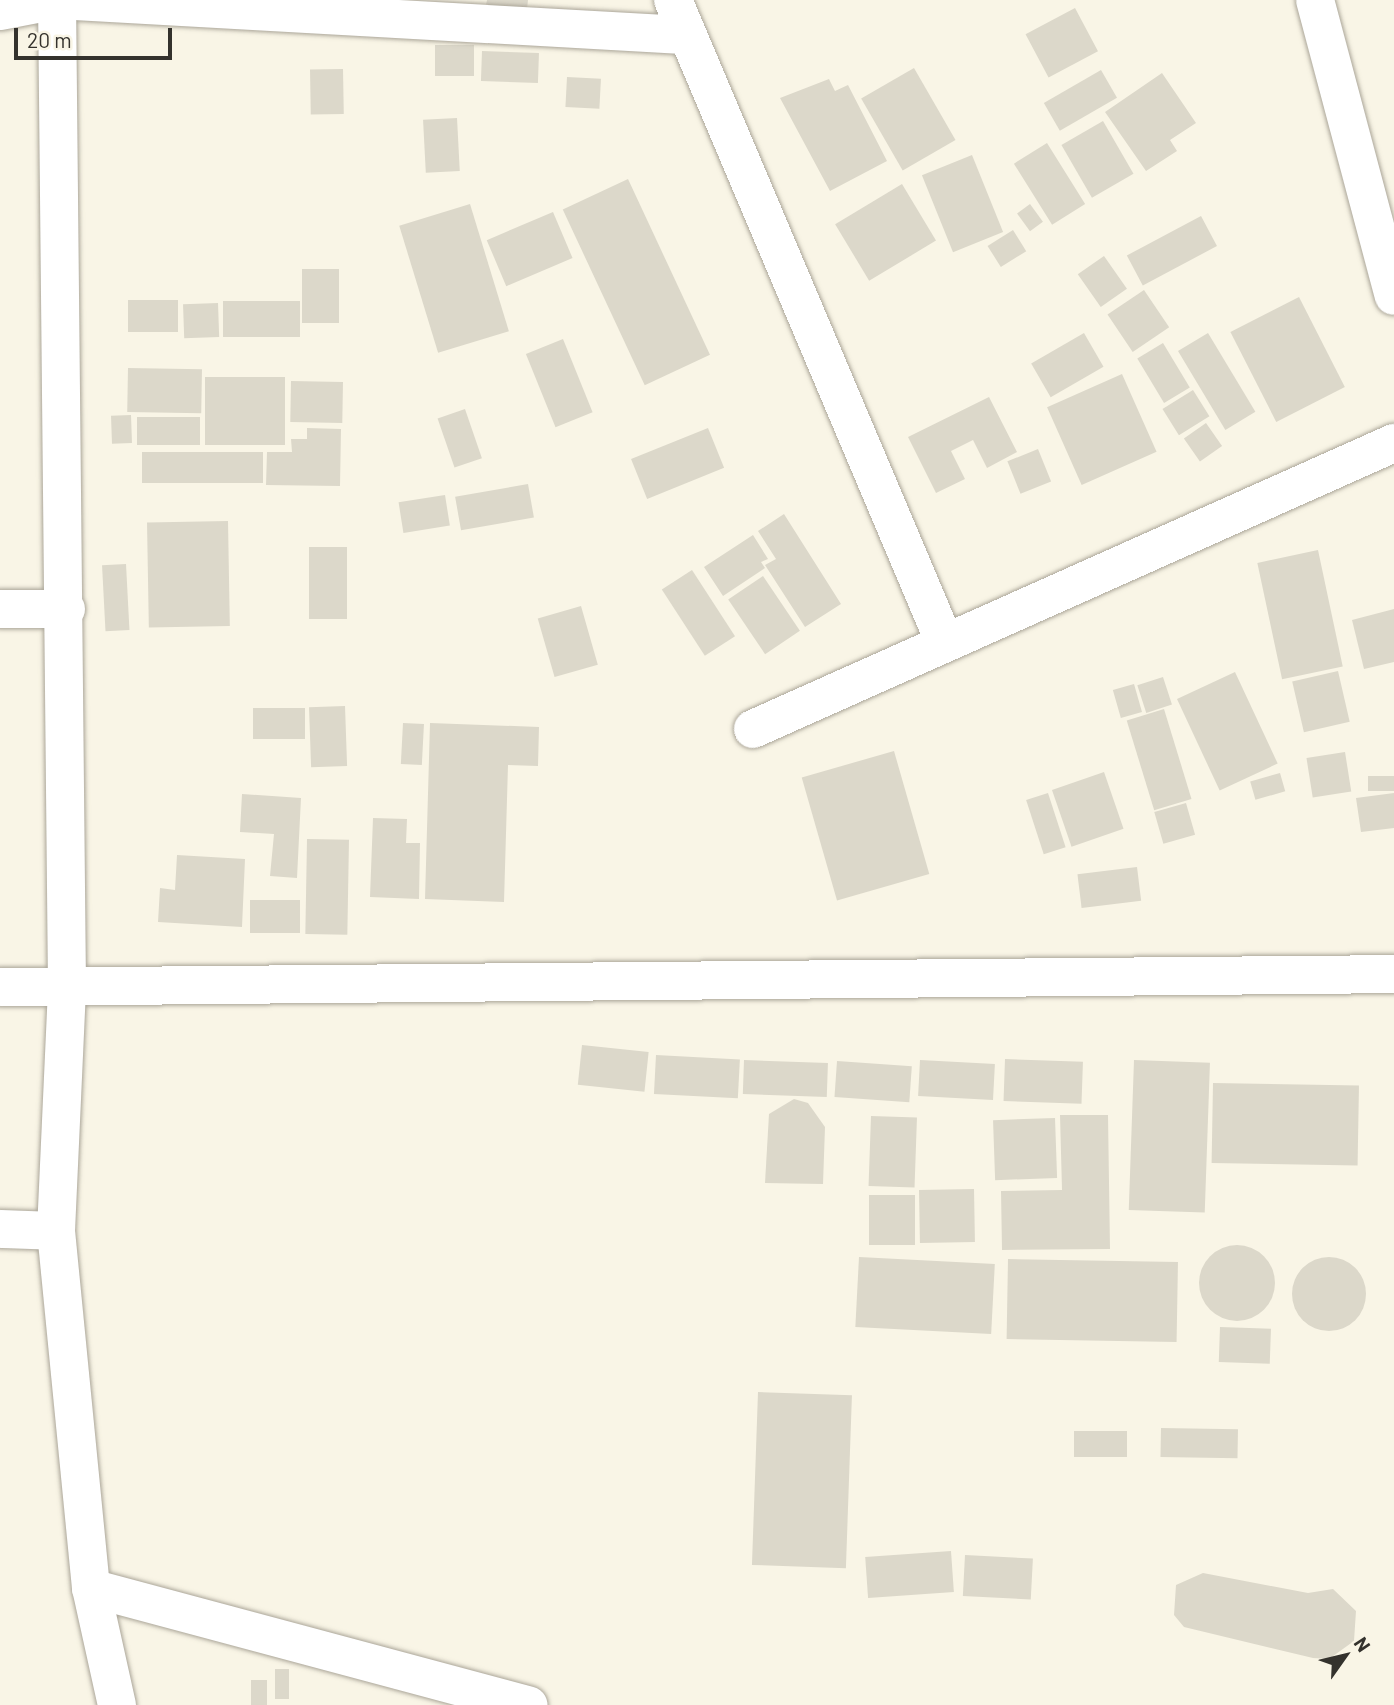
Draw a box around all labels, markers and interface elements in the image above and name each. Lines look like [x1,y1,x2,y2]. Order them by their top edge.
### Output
scale bar [18,14,175,58]
text: 20 m [27,27,72,52]
north arrow [1310,1621,1380,1691]
text: N [1350,1632,1376,1656]

